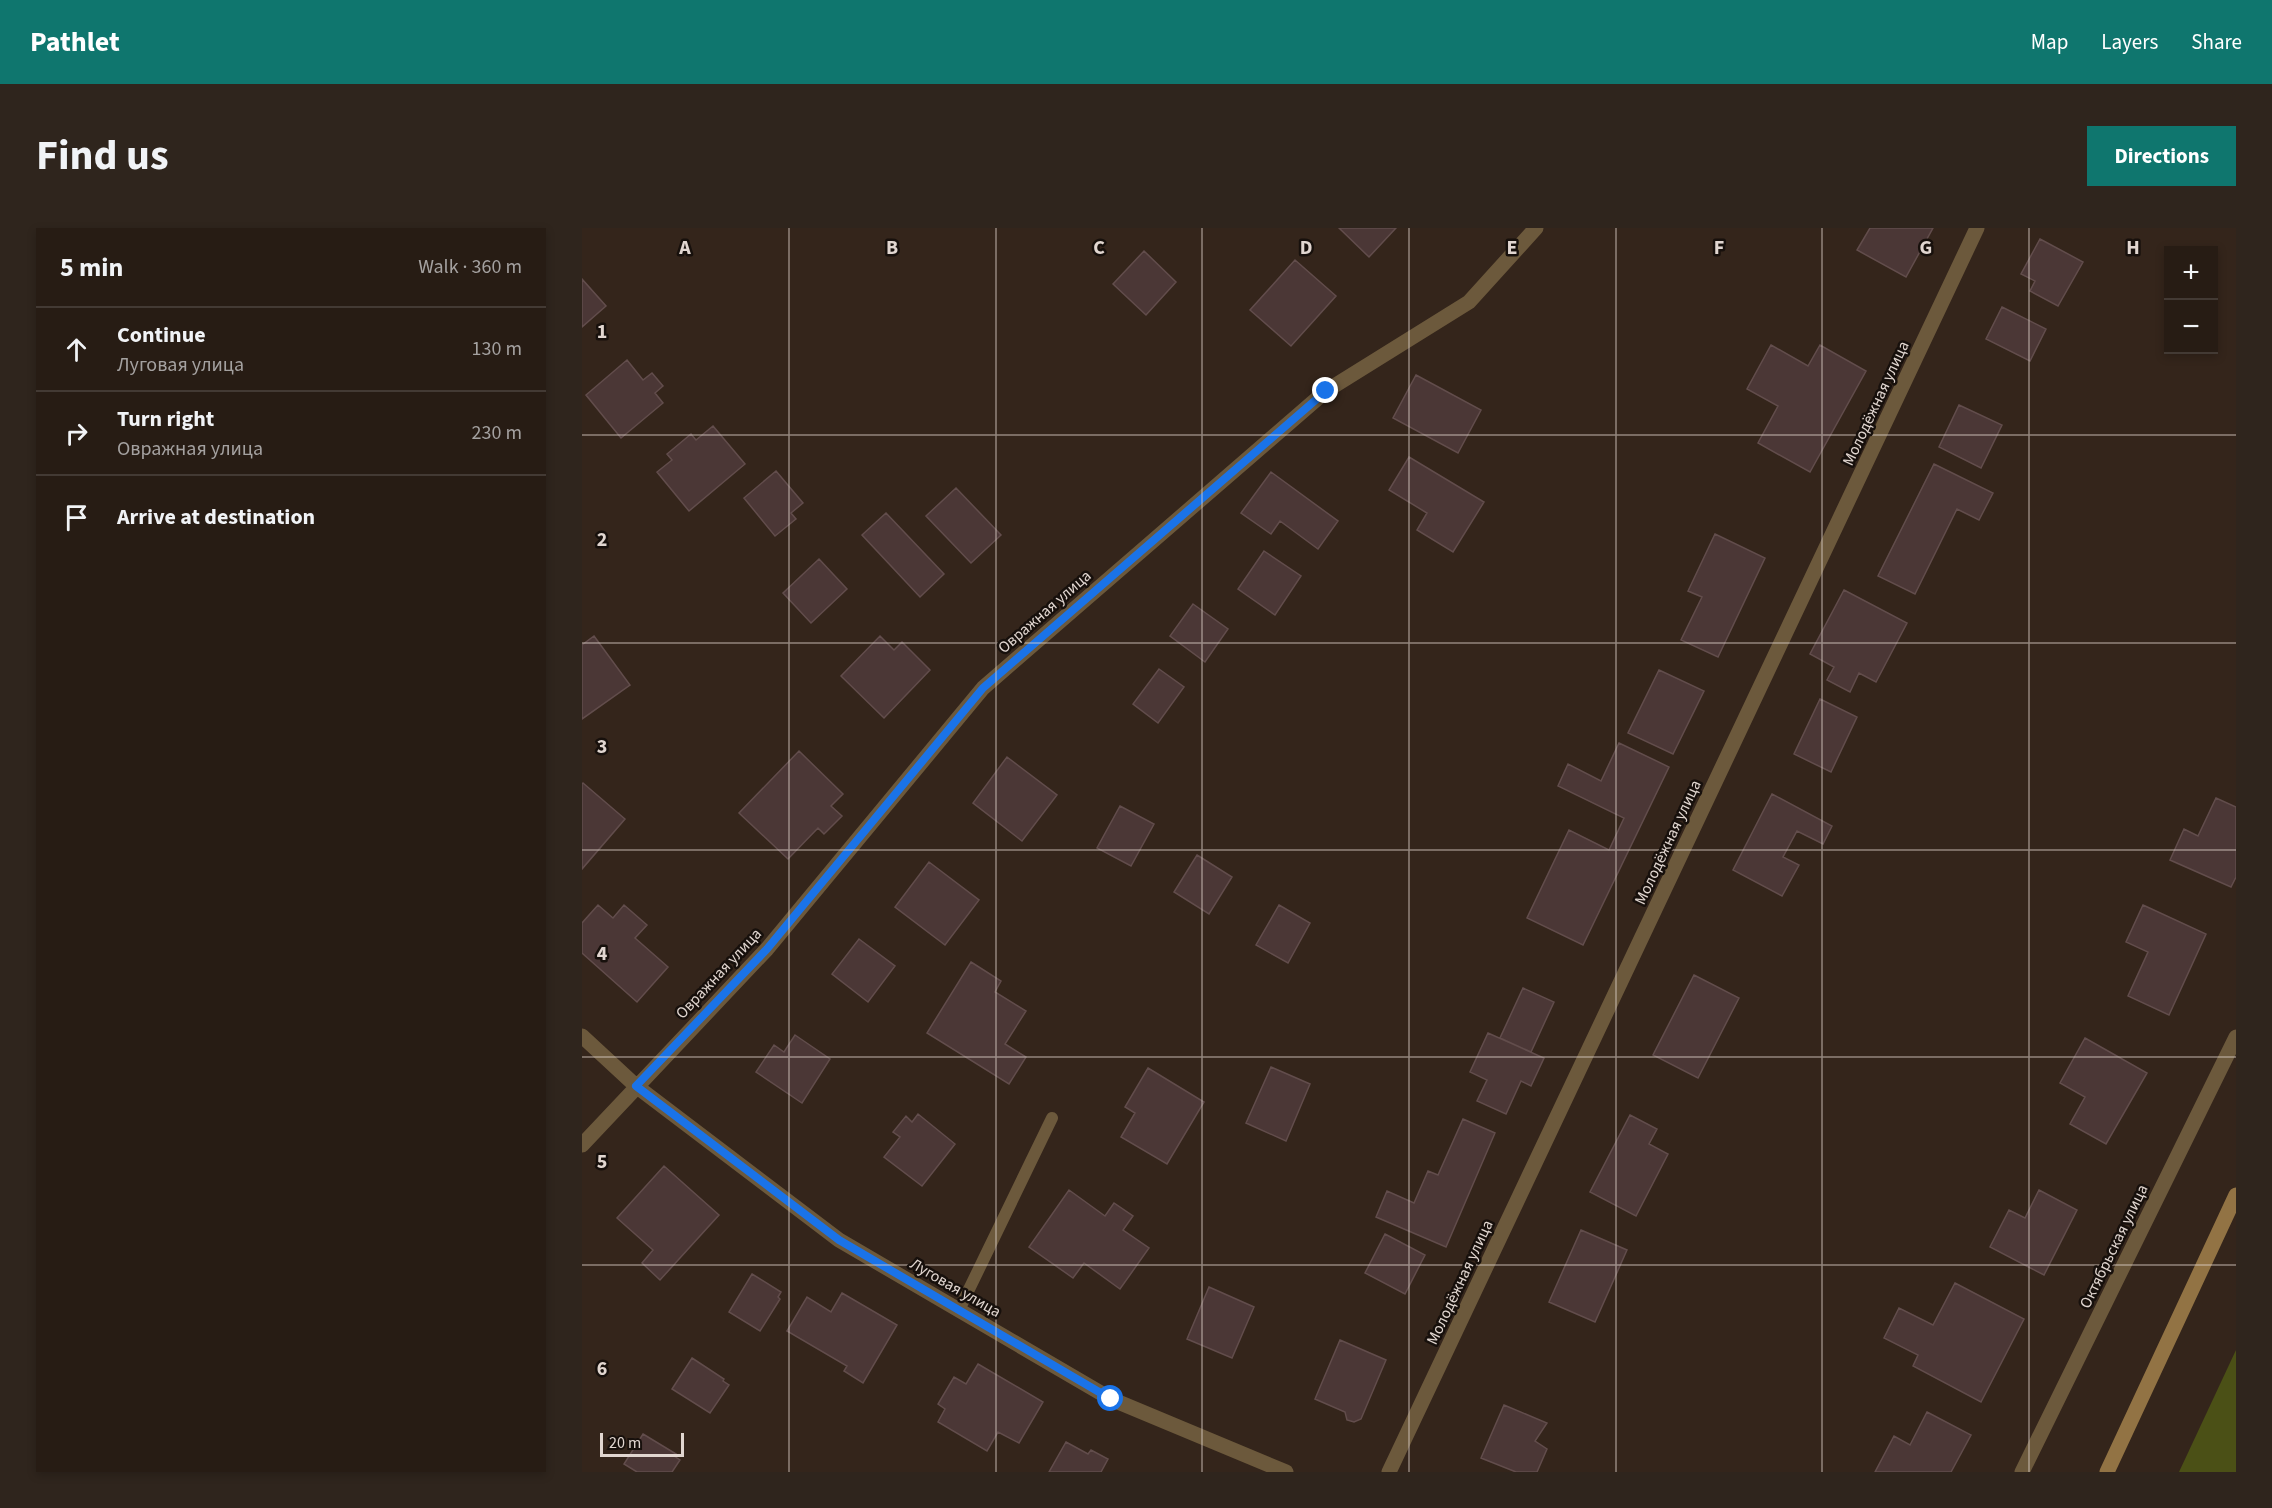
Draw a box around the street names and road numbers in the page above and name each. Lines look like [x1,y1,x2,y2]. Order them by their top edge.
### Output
street label: Молодёжная улица [1837,337,1914,469]
street label: Овражная улица [993,565,1096,658]
street label: Молодёжная улица [1629,776,1706,908]
street label: Овражная улица [671,923,767,1024]
street label: Октябрьская улица [2074,1181,2153,1312]
street label: Молодёжная улица [1421,1216,1498,1348]
street label: Луговая улица [906,1253,1005,1323]

